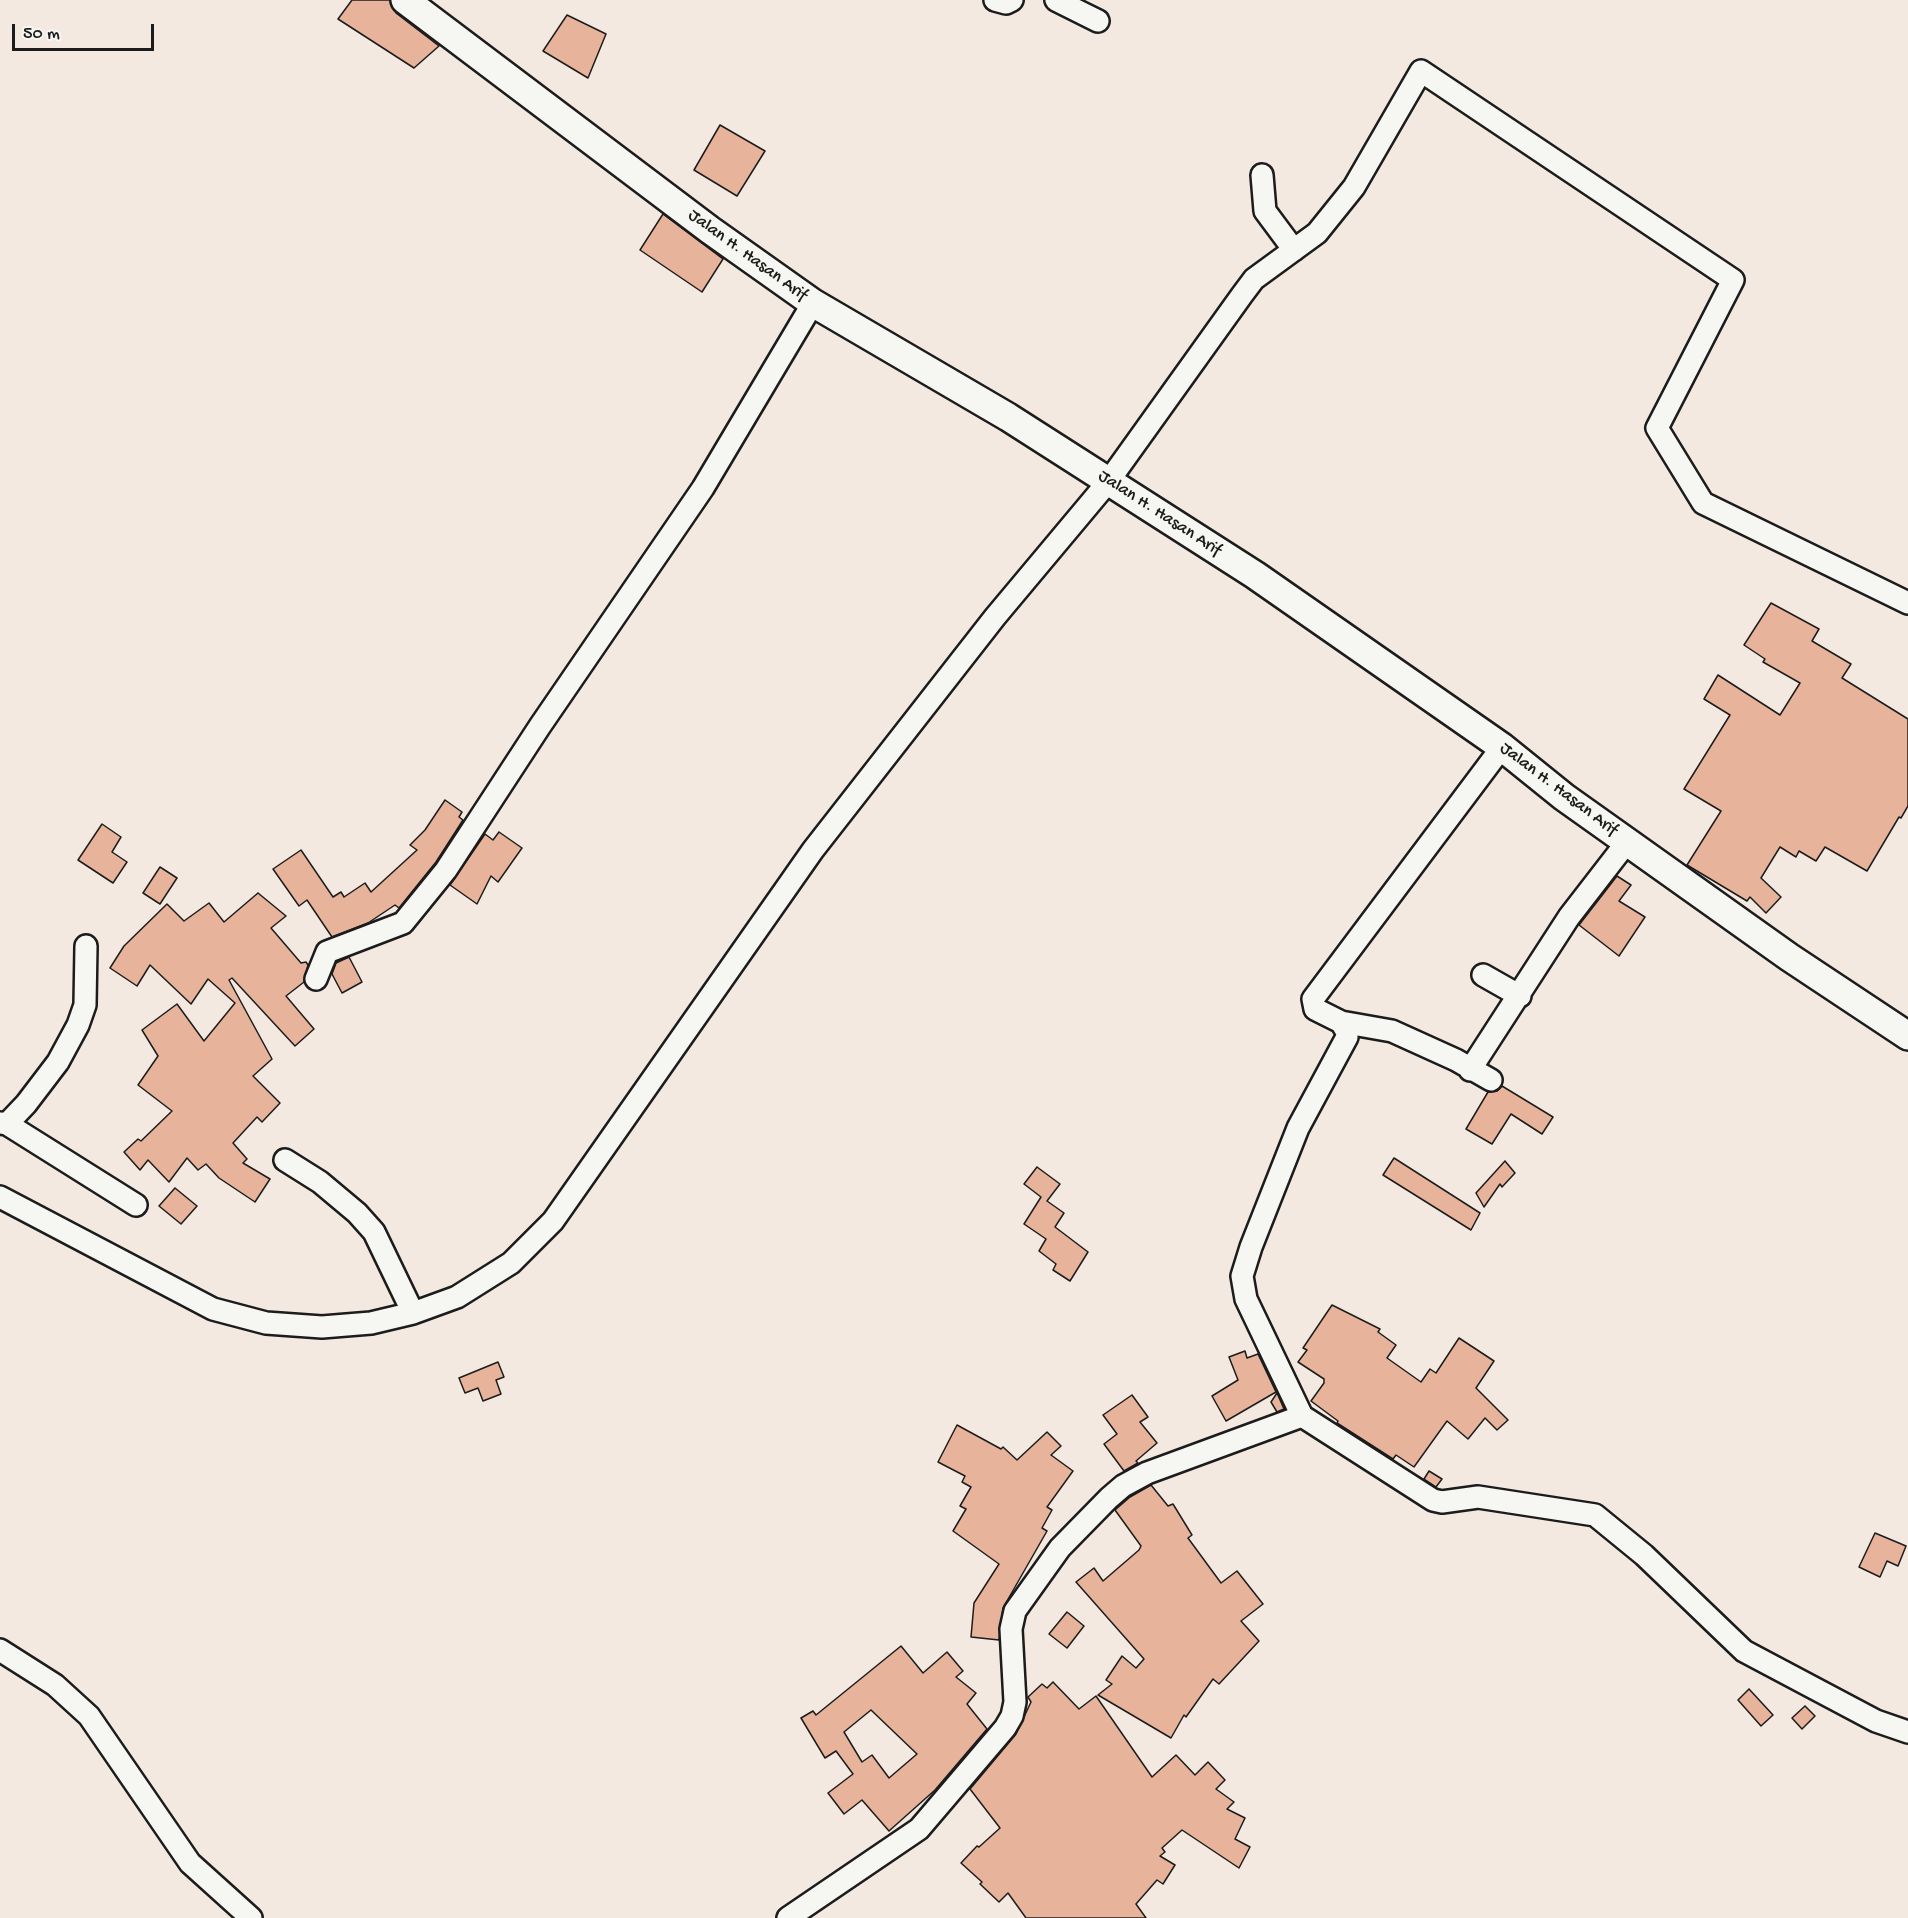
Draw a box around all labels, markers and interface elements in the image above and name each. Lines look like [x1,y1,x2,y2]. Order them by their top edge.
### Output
scale bar [15,12,158,50]
text: 50 m [23,24,60,45]
street label: Jalan H. Hasan Arif [683,205,811,307]
street label: Jalan H. Hasan Arif [1093,466,1225,562]
street label: Jalan H. Hasan Arif [1495,738,1621,842]

